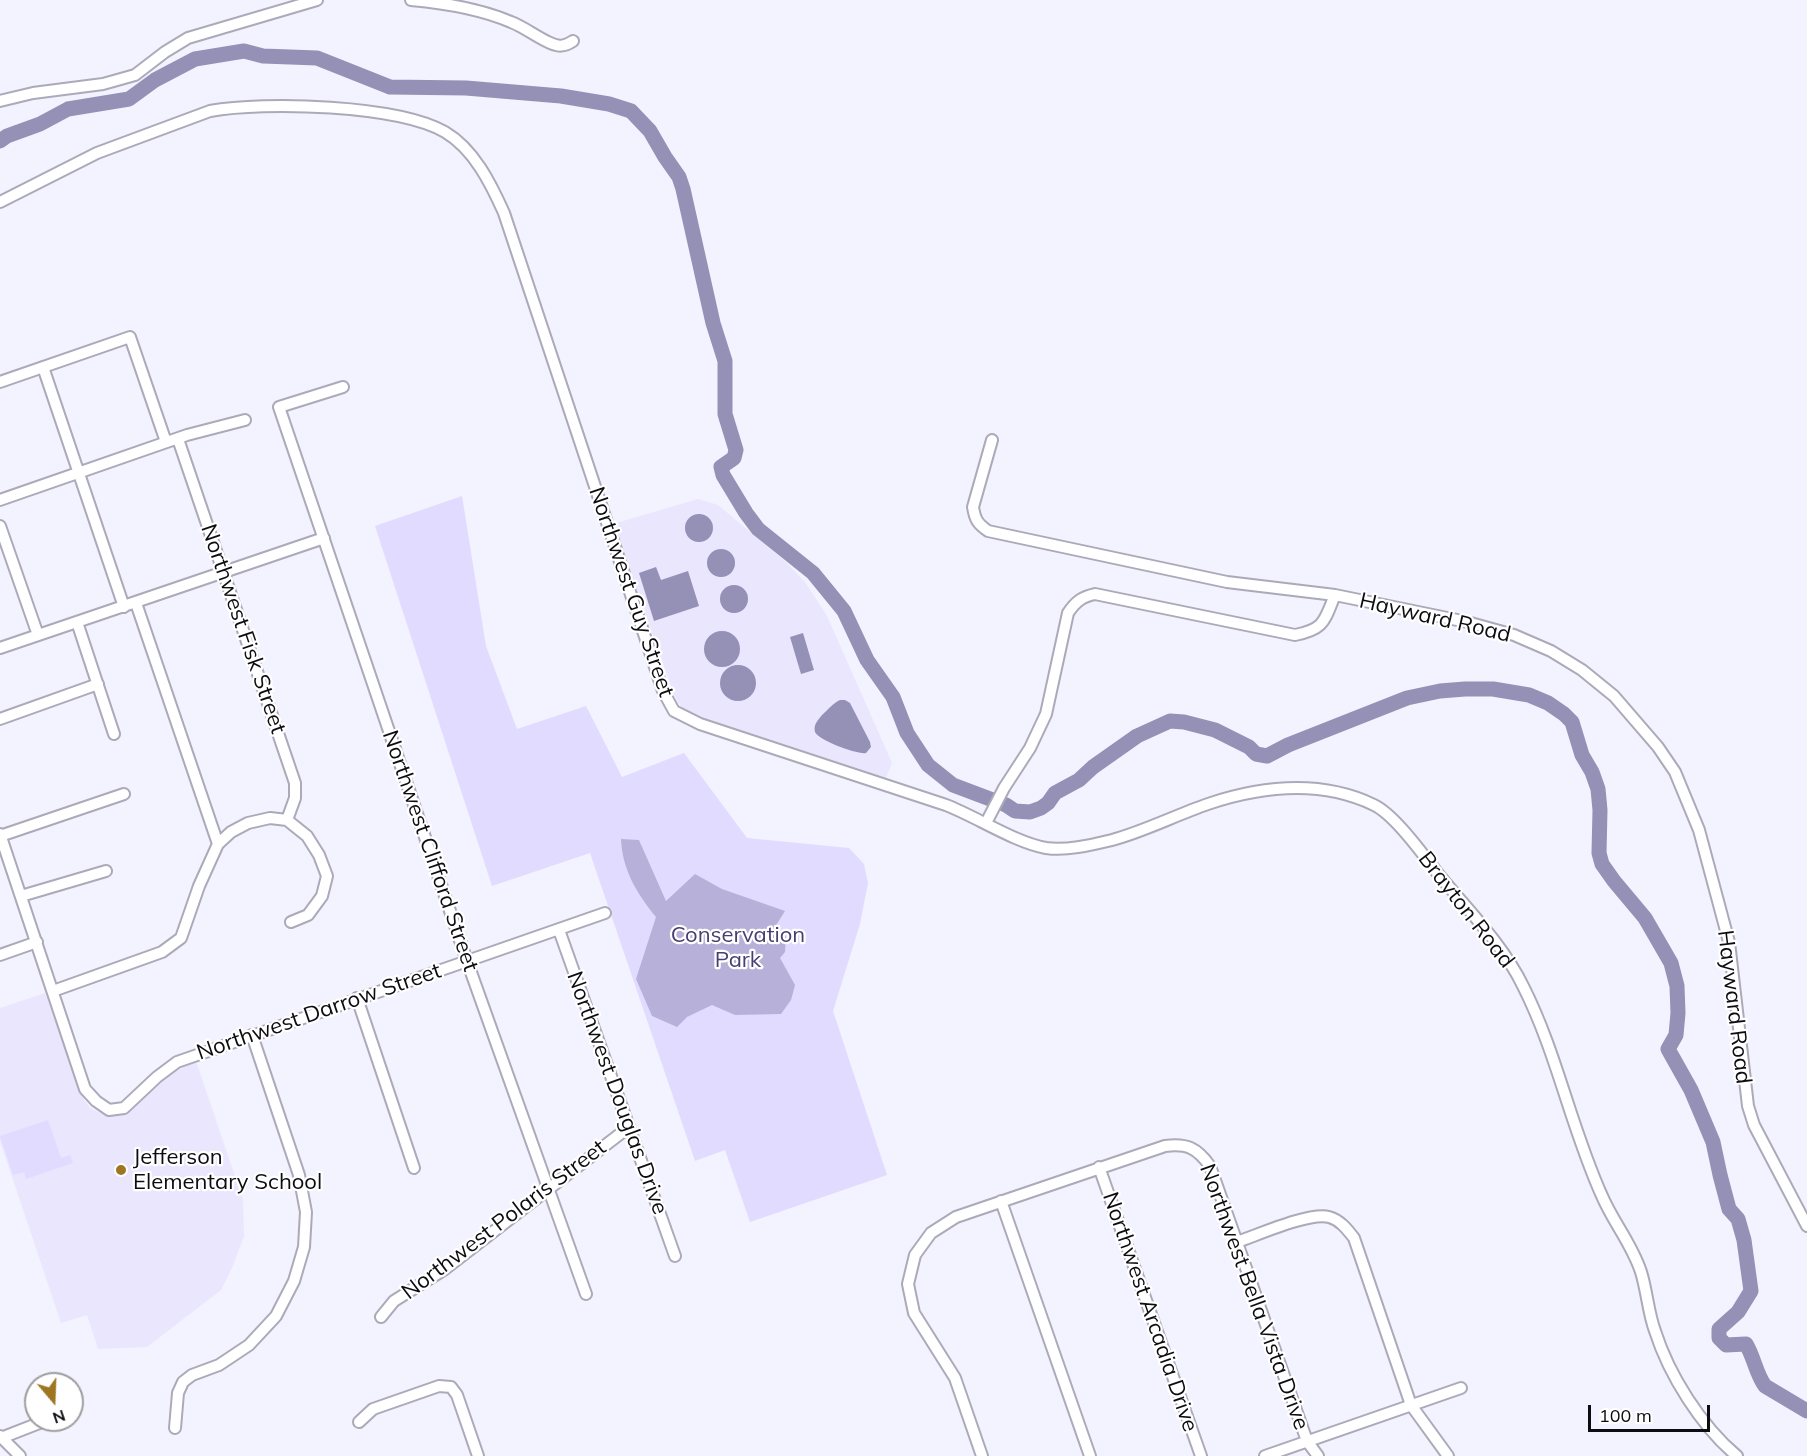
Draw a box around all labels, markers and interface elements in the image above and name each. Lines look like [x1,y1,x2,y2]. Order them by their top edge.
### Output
street label: Northwest Guy Street [583,484,679,700]
street label: Northwest Fisk Street [195,521,291,737]
street label: Hayward Road [1357,588,1513,648]
street label: Northwest Clifford Street [376,727,484,975]
street label: Brayton Road [1412,847,1520,973]
park label: Conservation Park [671,922,805,974]
street label: Hayward Road [1711,929,1757,1085]
street label: Northwest Darrow Street [193,958,445,1066]
street label: Northwest Douglas Drive [561,968,673,1218]
street label: Northwest Polaris Street [397,1135,611,1305]
place label: Jefferson Elementary School [133,1144,322,1196]
street label: Northwest Bella Vista Drive [1194,1161,1314,1433]
marker: Jefferson Elementary School [114,1163,128,1177]
street label: Northwest Arcadia Drive [1097,1189,1203,1435]
north arrow [24,1372,84,1432]
scale bar [1591,1393,1712,1431]
text: 100 m [1599,1404,1652,1427]
text: N [50,1406,68,1429]

